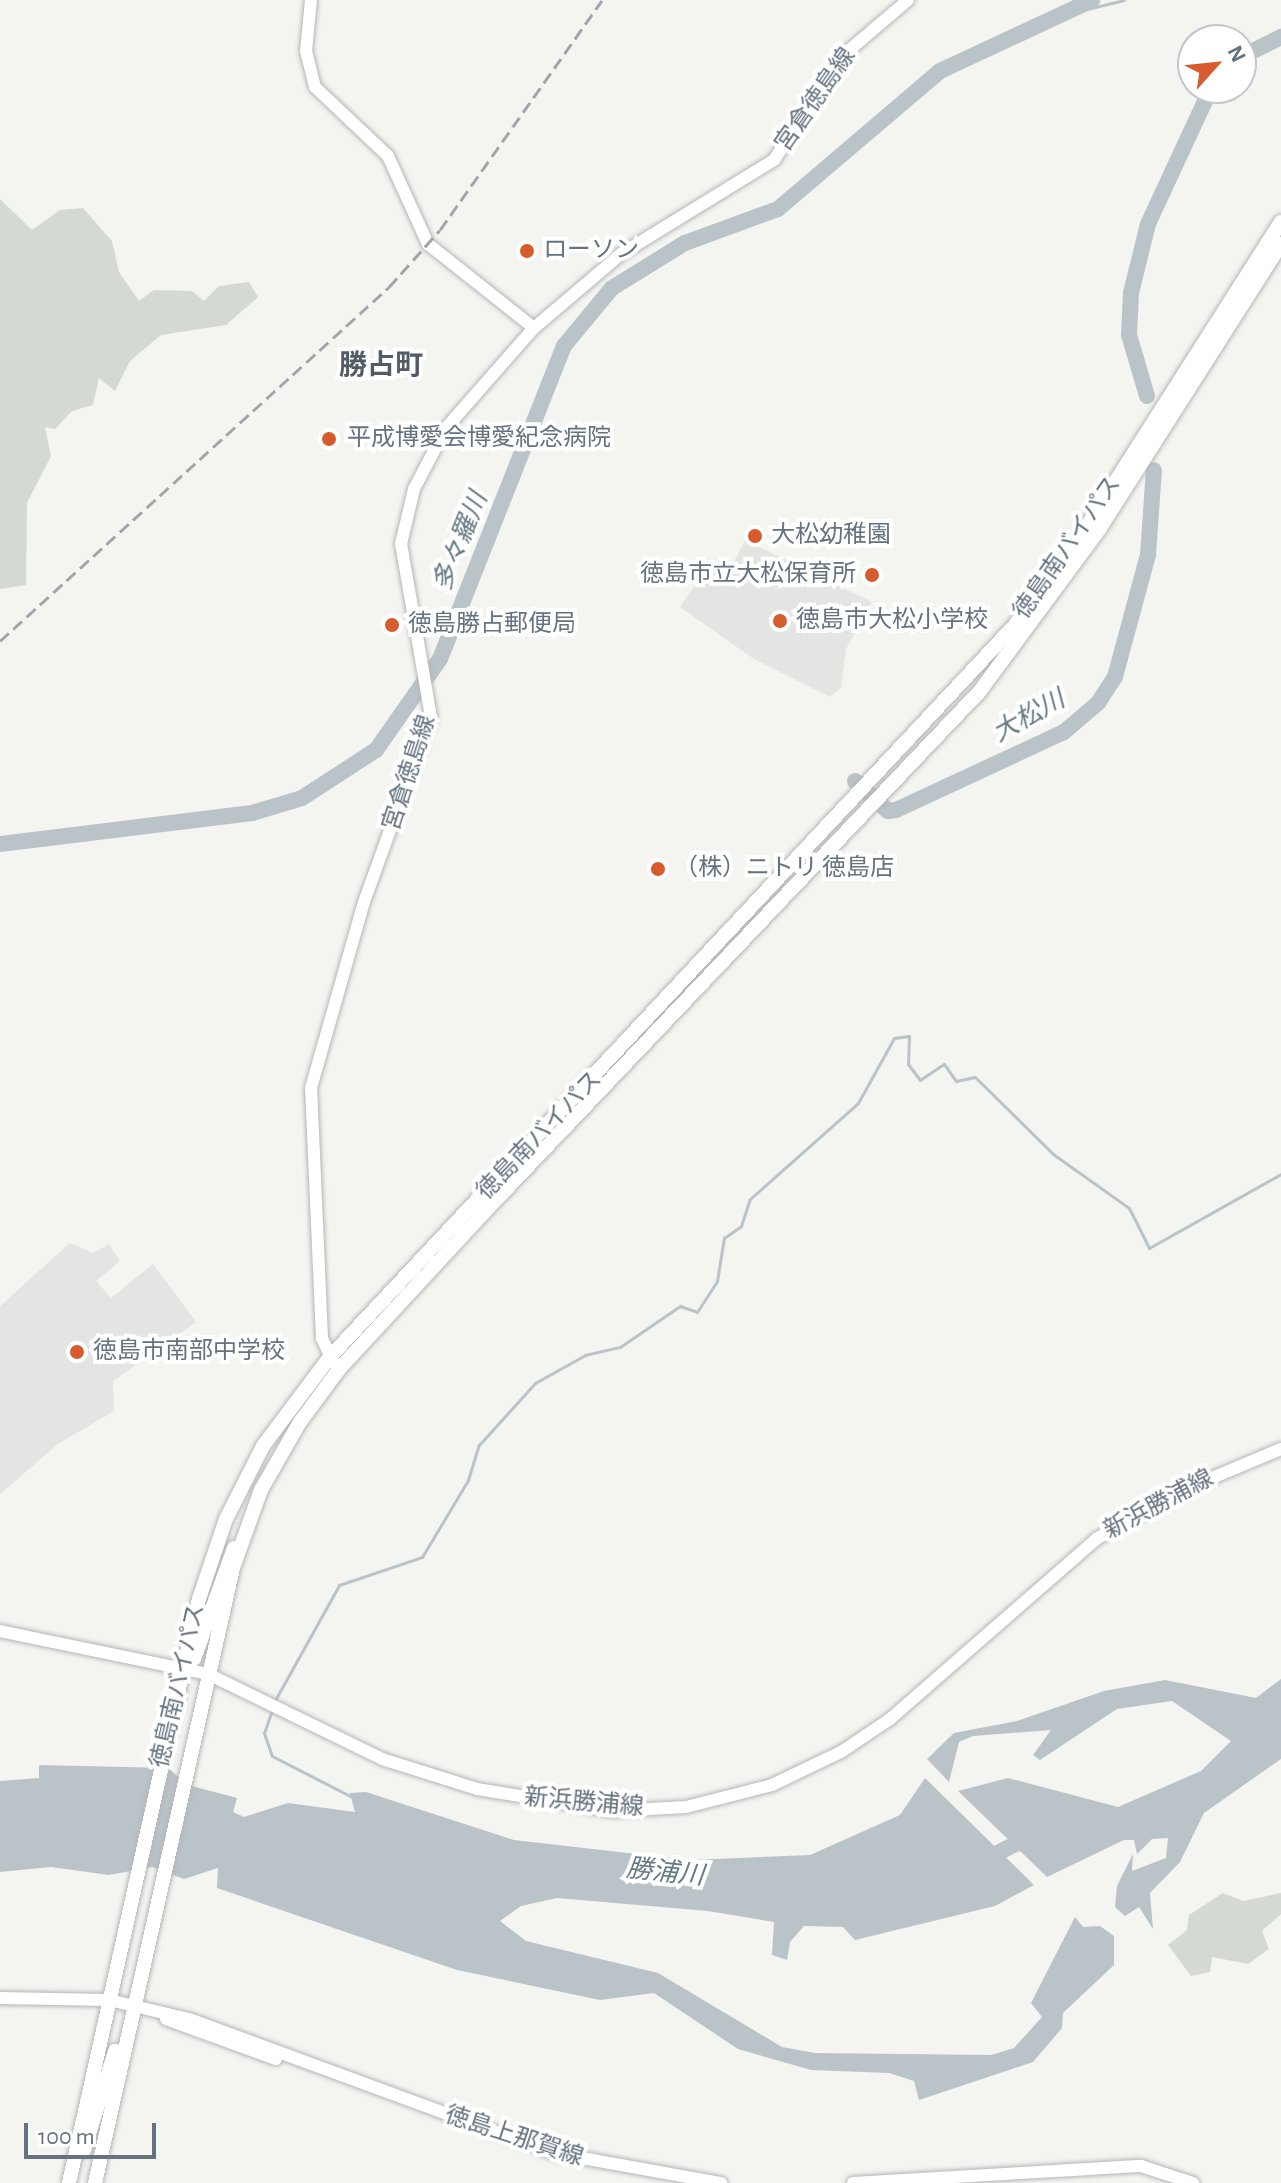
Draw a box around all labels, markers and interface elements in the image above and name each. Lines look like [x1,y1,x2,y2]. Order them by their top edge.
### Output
north arrow [1177,24,1257,104]
text: N [1223,42,1250,66]
street label: 宮倉徳島線 [770,43,862,157]
place label: ローソン [543,237,639,265]
marker: ローソン [518,242,536,260]
district label: 勝占町 [339,349,423,383]
place label: 平成博愛会博愛紀念病院 [347,425,611,453]
marker: 平成博愛会博愛紀念病院 [318,428,340,450]
street label: 徳島南バイパス [1008,471,1128,625]
water label: 多々羅川 [427,488,495,596]
place label: 大松幼稚園 [771,522,891,550]
marker: 大松幼稚園 [746,527,764,545]
place label: 徳島市立大松保育所 [640,561,856,589]
marker: 徳島市立大松保育所 [863,566,881,584]
place label: 徳島市大松小学校 [796,607,988,635]
place label: 徳島勝占郵便局 [408,611,576,639]
marker: 徳島市大松小学校 [771,612,789,630]
marker: 徳島勝占郵便局 [383,616,401,634]
water label: 大松川 [987,684,1071,750]
street label: 宮倉徳島線 [378,711,442,835]
place label: （株）ニトリ 徳島店 [674,855,894,883]
marker: （株）ニトリ 徳島店 [649,860,667,878]
street label: 徳島南バイパス [471,1066,609,1206]
place label: 徳島市南部中学校 [93,1338,285,1366]
marker: 徳島市南部中学校 [68,1343,86,1361]
street label: 新浜勝浦線 [1099,1464,1219,1546]
street label: 徳島南バイパス [146,1601,212,1771]
street label: 新浜勝浦線 [523,1783,645,1823]
water label: 勝浦川 [625,1853,705,1893]
street label: 徳島上那賀線 [441,2101,587,2173]
scale bar [28,2107,160,2157]
text: 100 m [38,2125,95,2149]

